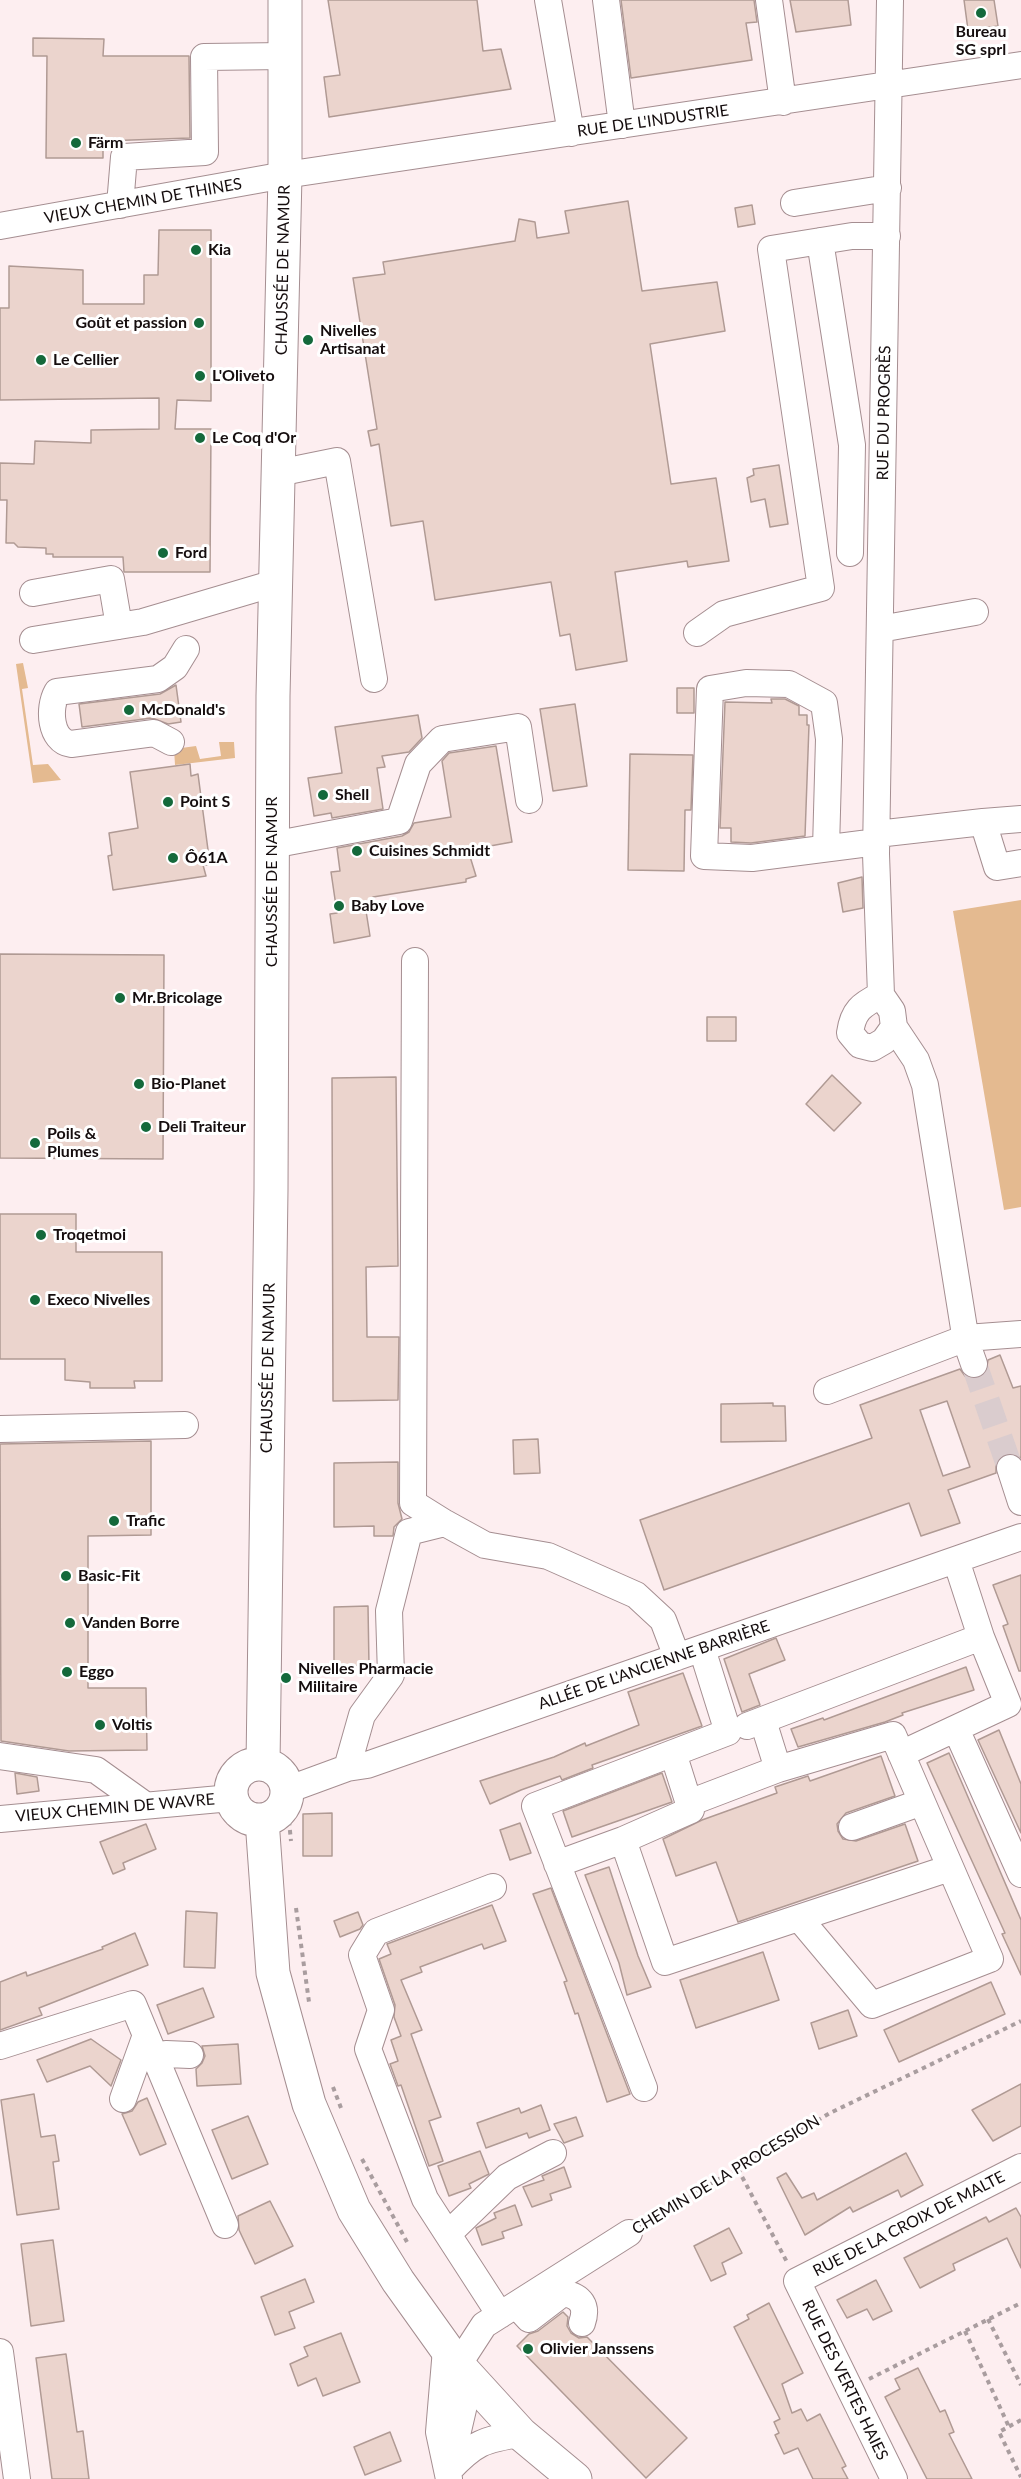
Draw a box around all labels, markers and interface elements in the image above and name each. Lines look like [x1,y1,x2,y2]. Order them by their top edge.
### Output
marker: Bureau SG sprl [974,6,988,20]
place label: Bureau SG sprl [956,22,1006,60]
street label: RUE DE L'INDUSTRIE [576,101,730,141]
place label: Färm [88,133,123,153]
marker: Färm [69,136,83,150]
street label: VIEUX CHEMIN DE THINES [43,174,243,228]
street label: CHAUSSÉE DE NAMUR [272,185,294,355]
place label: Kia [208,240,231,260]
marker: Kia [189,243,203,257]
place label: Goût et passion [76,313,187,333]
marker: Goût et passion [192,316,206,330]
place label: Nivelles Artisanat [320,321,385,359]
marker: Nivelles Artisanat [301,333,315,347]
street label: RUE DU PROGRÈS [873,345,895,481]
place label: Le Cellier [53,350,119,370]
marker: Le Cellier [34,353,48,367]
place label: L'Oliveto [212,366,275,386]
marker: L'Oliveto [193,369,207,383]
place label: Le Coq d'Or [212,428,296,448]
marker: Le Coq d'Or [193,431,207,445]
place label: Ford [175,543,207,563]
marker: Ford [156,546,170,560]
place label: McDonald's [141,700,225,720]
marker: McDonald's [122,703,136,717]
place label: Shell [335,785,369,805]
marker: Shell [316,788,330,802]
place label: Point S [180,792,230,812]
marker: Point S [161,795,175,809]
street label: CHAUSSÉE DE NAMUR [262,797,282,967]
place label: Cuisines Schmidt [369,841,490,861]
marker: Cuisines Schmidt [350,844,364,858]
place label: Ô61A [185,848,228,868]
marker: Ô61A [166,851,180,865]
place label: Baby Love [351,896,424,916]
marker: Baby Love [332,899,346,913]
place label: Mr.Bricolage [132,988,222,1008]
marker: Mr.Bricolage [113,991,127,1005]
place label: Bio-Planet [151,1074,226,1094]
marker: Bio-Planet [132,1077,146,1091]
place label: Deli Traiteur [158,1117,246,1137]
marker: Deli Traiteur [139,1120,153,1134]
place label: Poils & Plumes [47,1124,99,1162]
marker: Poils & Plumes [28,1136,42,1150]
place label: Troqetmoi [53,1225,126,1245]
marker: Troqetmoi [34,1228,48,1242]
street label: CHAUSSÉE DE NAMUR [257,1283,279,1453]
place label: Execo Nivelles [47,1290,150,1310]
marker: Execo Nivelles [28,1293,42,1307]
place label: Trafic [126,1511,165,1531]
marker: Trafic [107,1514,121,1528]
place label: Basic-Fit [78,1566,140,1586]
marker: Basic-Fit [59,1569,73,1583]
place label: Vanden Borre [82,1613,179,1633]
marker: Vanden Borre [63,1616,77,1630]
street label: ALLÉE DE L'ANCIENNE BARRIÈRE [536,1616,772,1714]
place label: Nivelles Pharmacie Militaire [298,1659,433,1697]
place label: Eggo [79,1662,114,1682]
marker: Eggo [60,1665,74,1679]
marker: Nivelles Pharmacie Militaire [279,1671,293,1685]
place label: Voltis [112,1715,152,1735]
marker: Voltis [93,1718,107,1732]
street label: VIEUX CHEMIN DE WAVRE [15,1790,215,1826]
street label: CHEMIN DE LA PROCESSION [629,2111,823,2239]
street label: RUE DE LA CROIX DE MALTE [810,2167,1008,2281]
street label: RUE DES VERTES HAIES [798,2297,892,2463]
place label: Olivier Janssens [540,2339,654,2359]
marker: Olivier Janssens [521,2342,535,2356]

